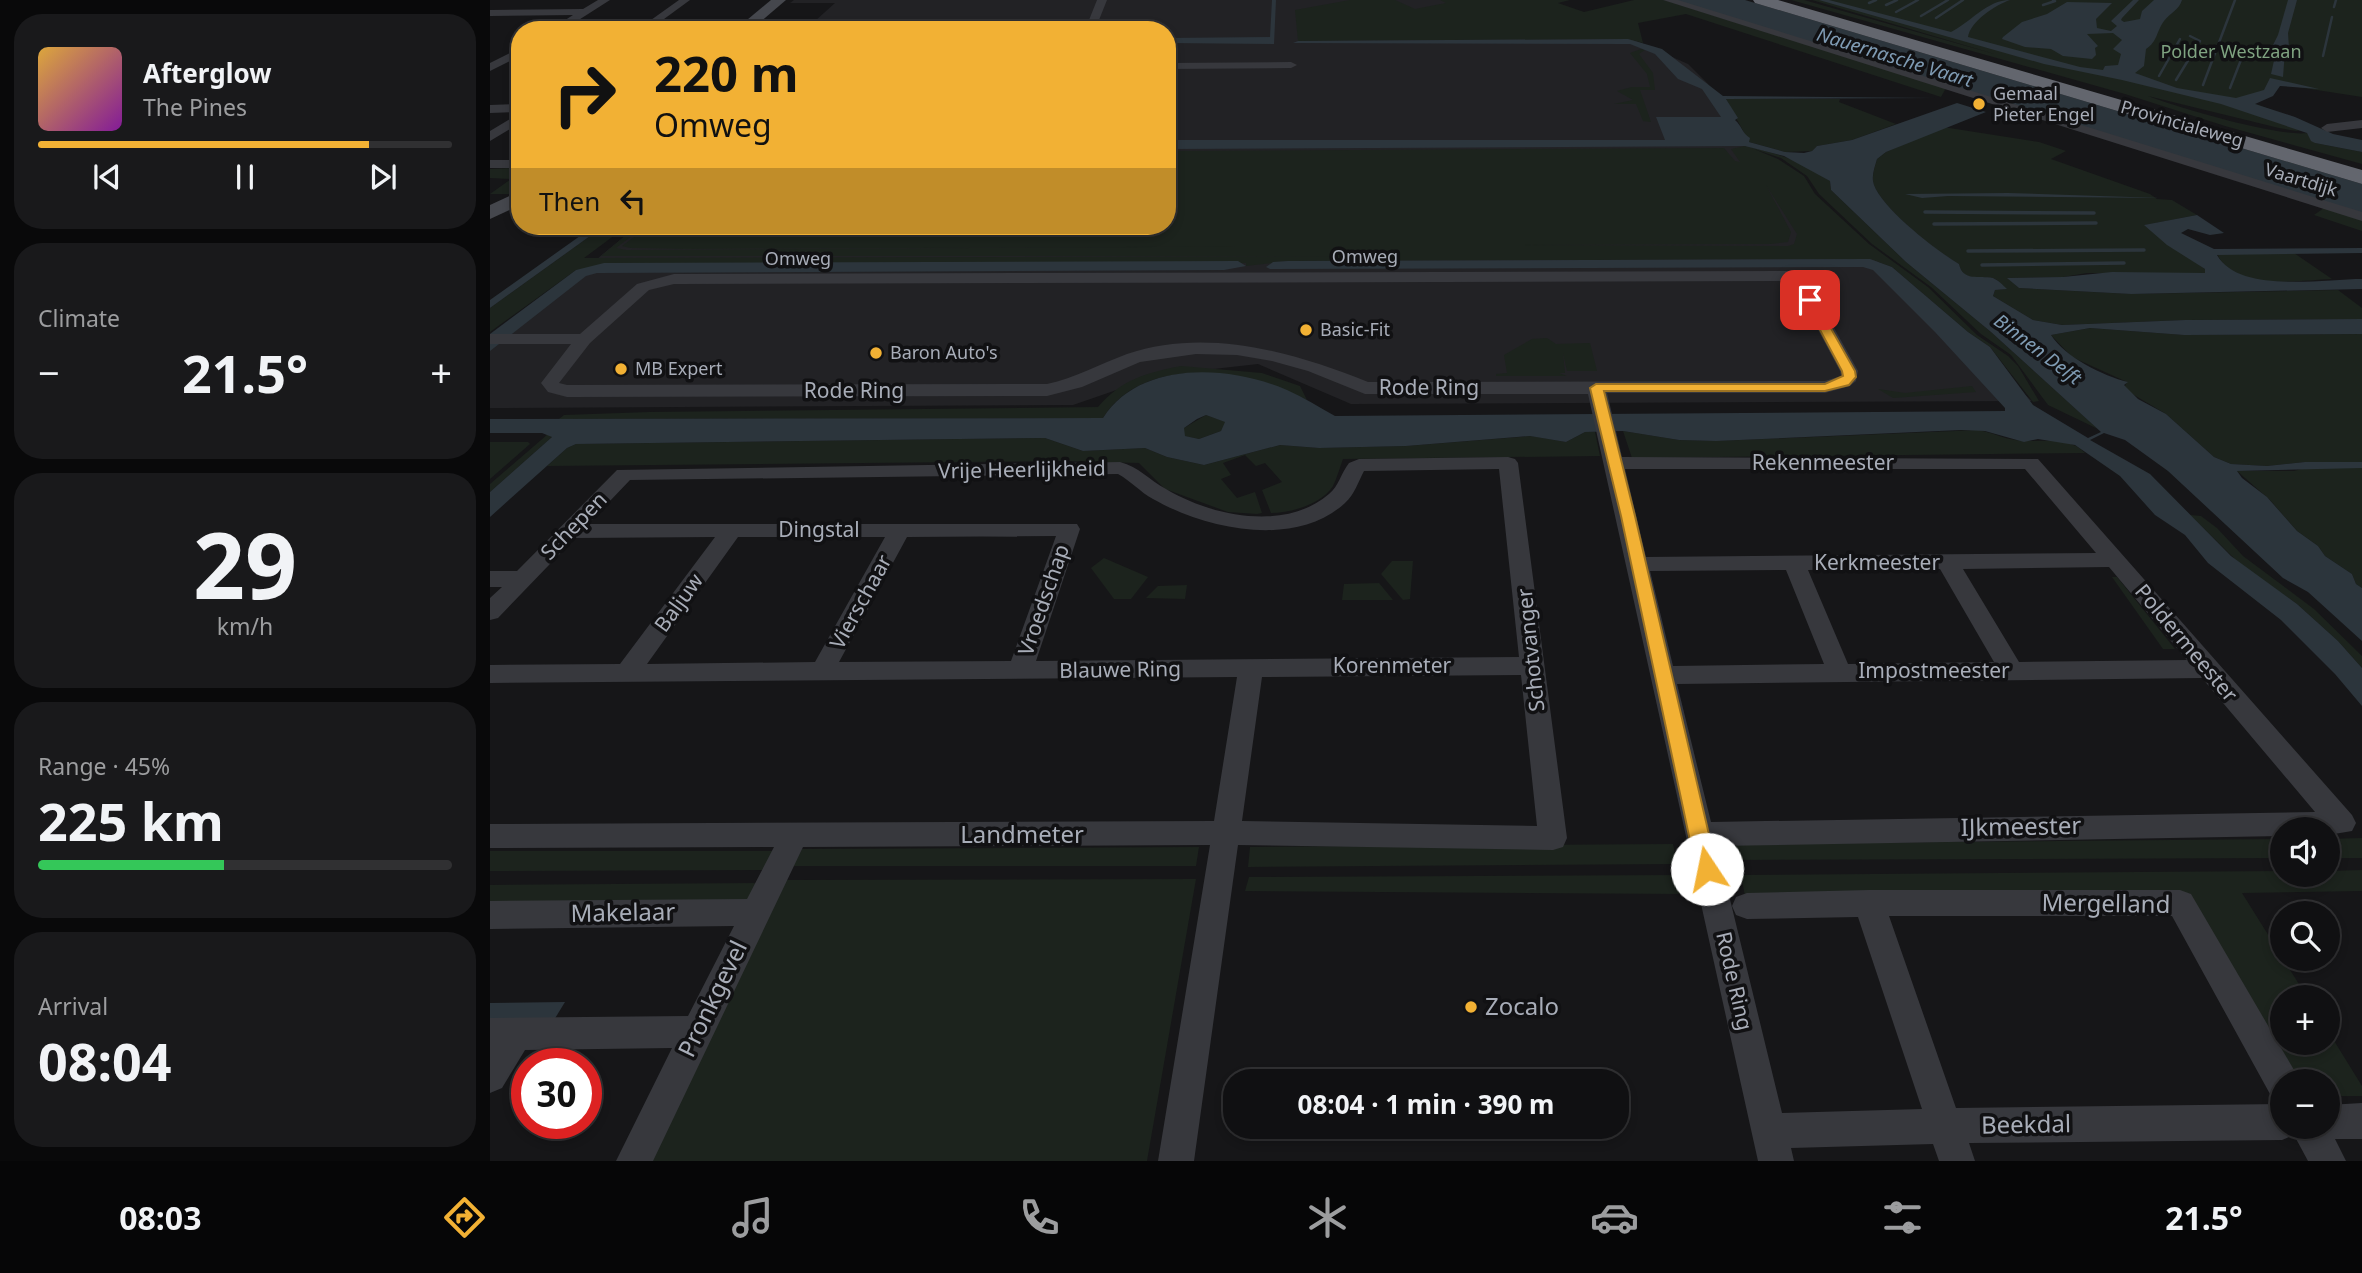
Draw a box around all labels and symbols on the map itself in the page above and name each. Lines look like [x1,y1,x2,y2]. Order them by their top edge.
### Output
water label: Nauernasche Vaart [1814,21,1977,93]
park label: Polder Westzaan [2160,39,2302,63]
place label: Gemaal Pieter Engel [1993,81,2094,126]
street label: Provincialeweg [2118,94,2246,152]
marker: Gemaal Pieter Engel [1971,96,1987,112]
street label: Vaartdijk [2262,157,2341,202]
street label: Omweg [1332,244,1398,268]
street label: Omweg [765,246,831,270]
pin [1780,270,1840,330]
water label: Binnen Delft [1989,308,2088,391]
place label: Basic-Fit [1320,317,1390,341]
marker: Basic-Fit [1298,322,1314,338]
place label: Baron Auto's [890,340,998,364]
marker: Baron Auto's [868,345,884,361]
place label: MB Expert [635,356,723,380]
marker: MB Expert [613,361,629,377]
street label: Rode Ring [1379,373,1479,401]
street label: Rode Ring [804,376,904,404]
street label: Rekenmeester [1752,448,1895,476]
street label: Vrije Heerlijkheid [938,454,1106,484]
street label: Schepen [534,485,613,565]
street label: Dingstal [778,515,860,543]
street label: Vroedschap [1011,540,1075,659]
street label: Kerkmeester [1814,548,1940,576]
street label: Vierschaar [823,549,898,654]
street label: Baljuw [648,567,709,637]
street label: Poldermeester [2129,578,2245,707]
street label: Schotvanger [1510,587,1550,713]
street label: Korenmeter [1333,651,1452,679]
street label: Blauwe Ring [1059,654,1181,684]
street label: Impostmeester [1858,656,2010,684]
street label: IJkmeester [1960,808,2082,843]
street label: Landmeter [960,817,1084,850]
position arrow [1670,832,1744,906]
street label: Mergelland [2041,885,2171,920]
street label: Makelaar [570,894,676,929]
street label: Rode Ring [1710,929,1760,1033]
street label: Pronkgevel [669,935,754,1062]
place label: Zocalo [1485,989,1559,1022]
marker: Zocalo [1463,999,1479,1015]
speed limit sign: 30 [511,1048,602,1139]
street label: Beekdal [1981,1106,2071,1141]

